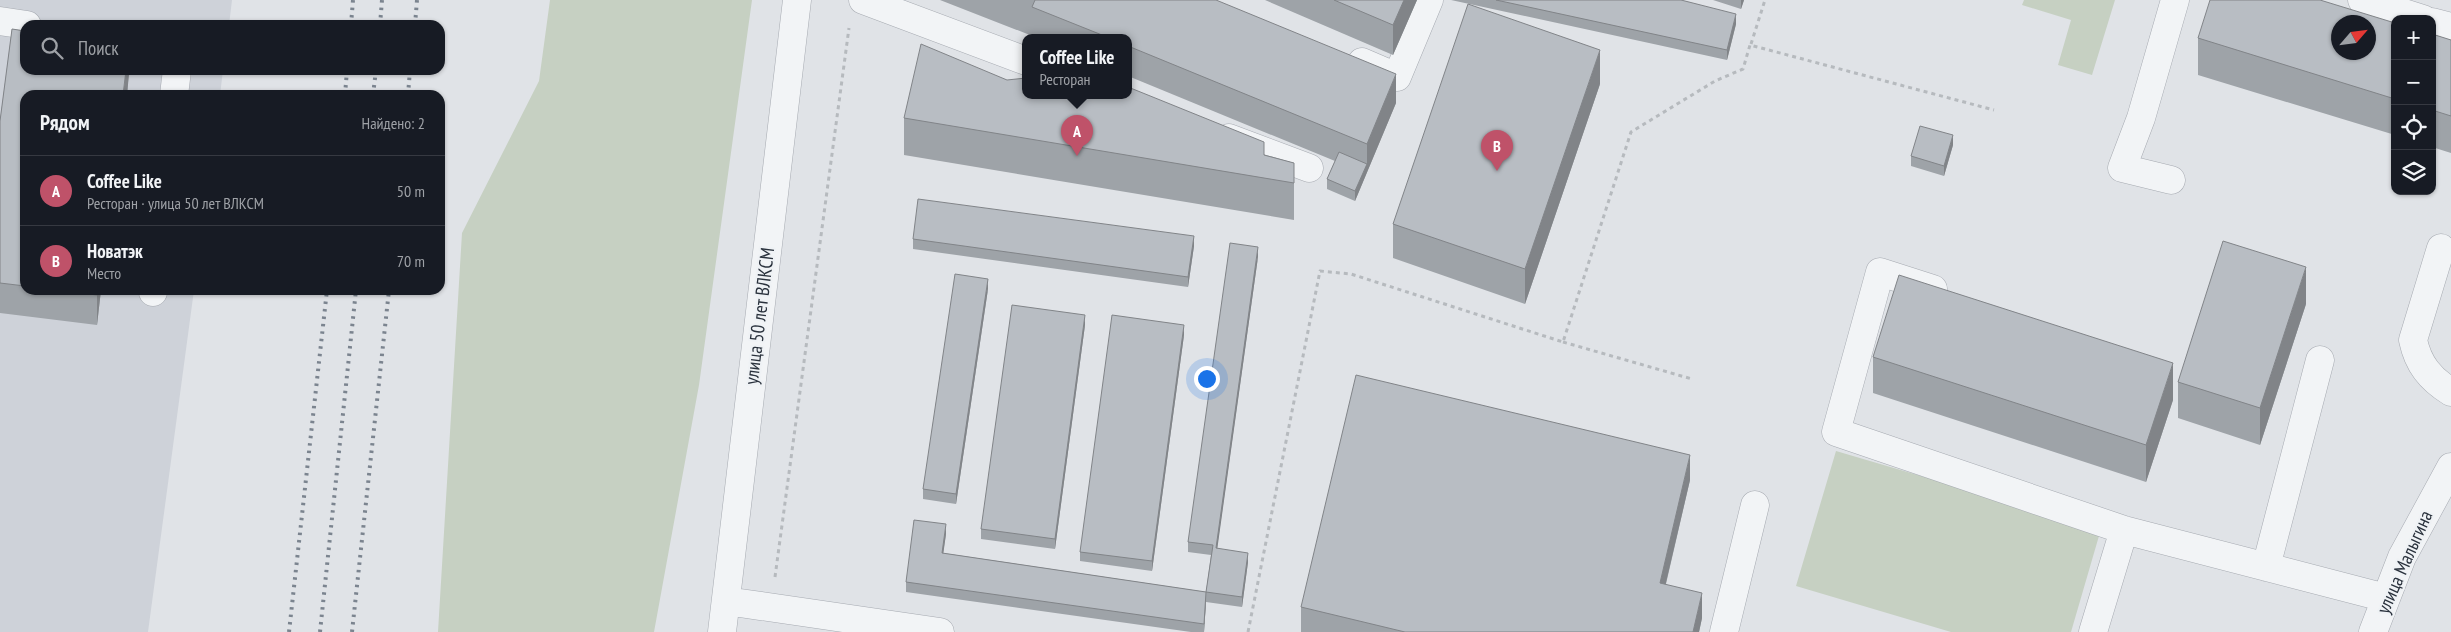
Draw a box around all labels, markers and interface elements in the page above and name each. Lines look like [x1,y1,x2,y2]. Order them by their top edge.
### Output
north arrow [2331,15,2376,60]
map controls [2391,15,2436,195]
button: + [2391,15,2436,60]
search box [20,20,445,75]
icon: search [38,34,66,62]
popup [1022,34,1132,99]
text: Поиск [78,36,119,60]
text: Coffee Like [1040,45,1114,69]
button: − [2391,60,2436,105]
text: Ресторан [1040,69,1091,89]
button: locate [2391,105,2436,150]
text: Рядом [40,109,90,136]
text: Найдено: 2 [362,113,425,133]
pin: A [1061,115,1093,156]
pin: B [1481,130,1513,171]
button: layers [2391,150,2436,195]
text: Coffee Like [87,169,162,193]
text: A [52,181,60,201]
text: 50 m [397,181,425,201]
text: Ресторан · улица 50 лет ВЛКСМ [87,193,264,213]
text: Новатэк [87,239,143,263]
street label: улица 50 лет ВЛКСМ [739,246,779,386]
text: B [52,251,60,271]
text: 70 m [397,251,425,271]
text: Место [87,263,121,283]
your location [1194,366,1220,392]
street label: улица Малыгина [2371,507,2437,617]

